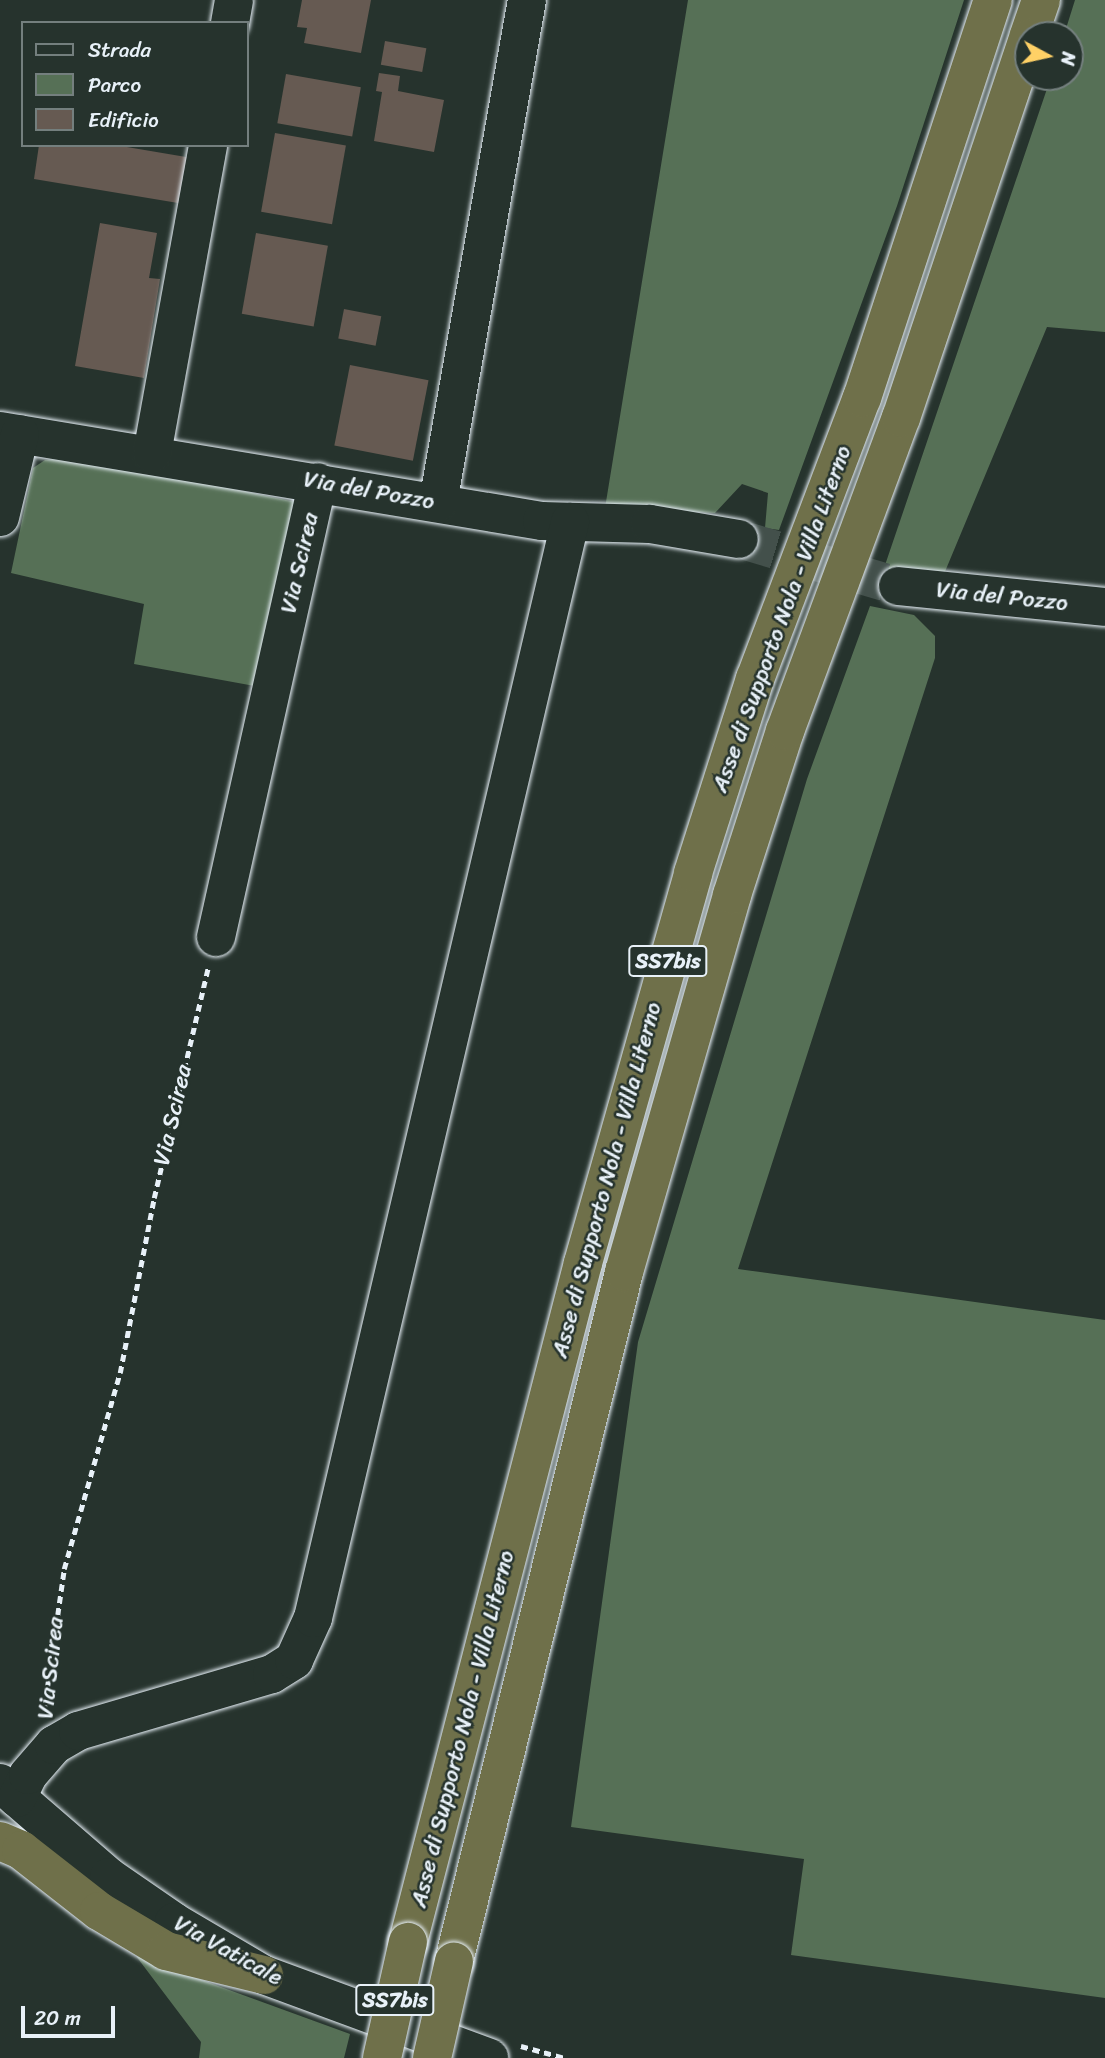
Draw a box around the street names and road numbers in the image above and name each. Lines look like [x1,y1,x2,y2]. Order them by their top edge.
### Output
street label: Asse di Supporto Nola - Villa Literno [706,441,858,797]
street label: Via del Pozzo [301,466,437,516]
street label: Via Scirea [275,510,325,616]
street label: Via del Pozzo [934,576,1070,618]
road number: SS7bis [628,944,708,978]
street label: Asse di Supporto Nola - Villa Literno [546,998,668,1362]
street label: Via Scirea [148,1062,198,1168]
street label: Asse di Supporto Nola - Villa Literno [405,1547,521,1911]
street label: Via Scirea [32,1616,70,1720]
street label: Via Vaticale [169,1910,287,1992]
road number: SS7bis [355,1982,435,2018]

